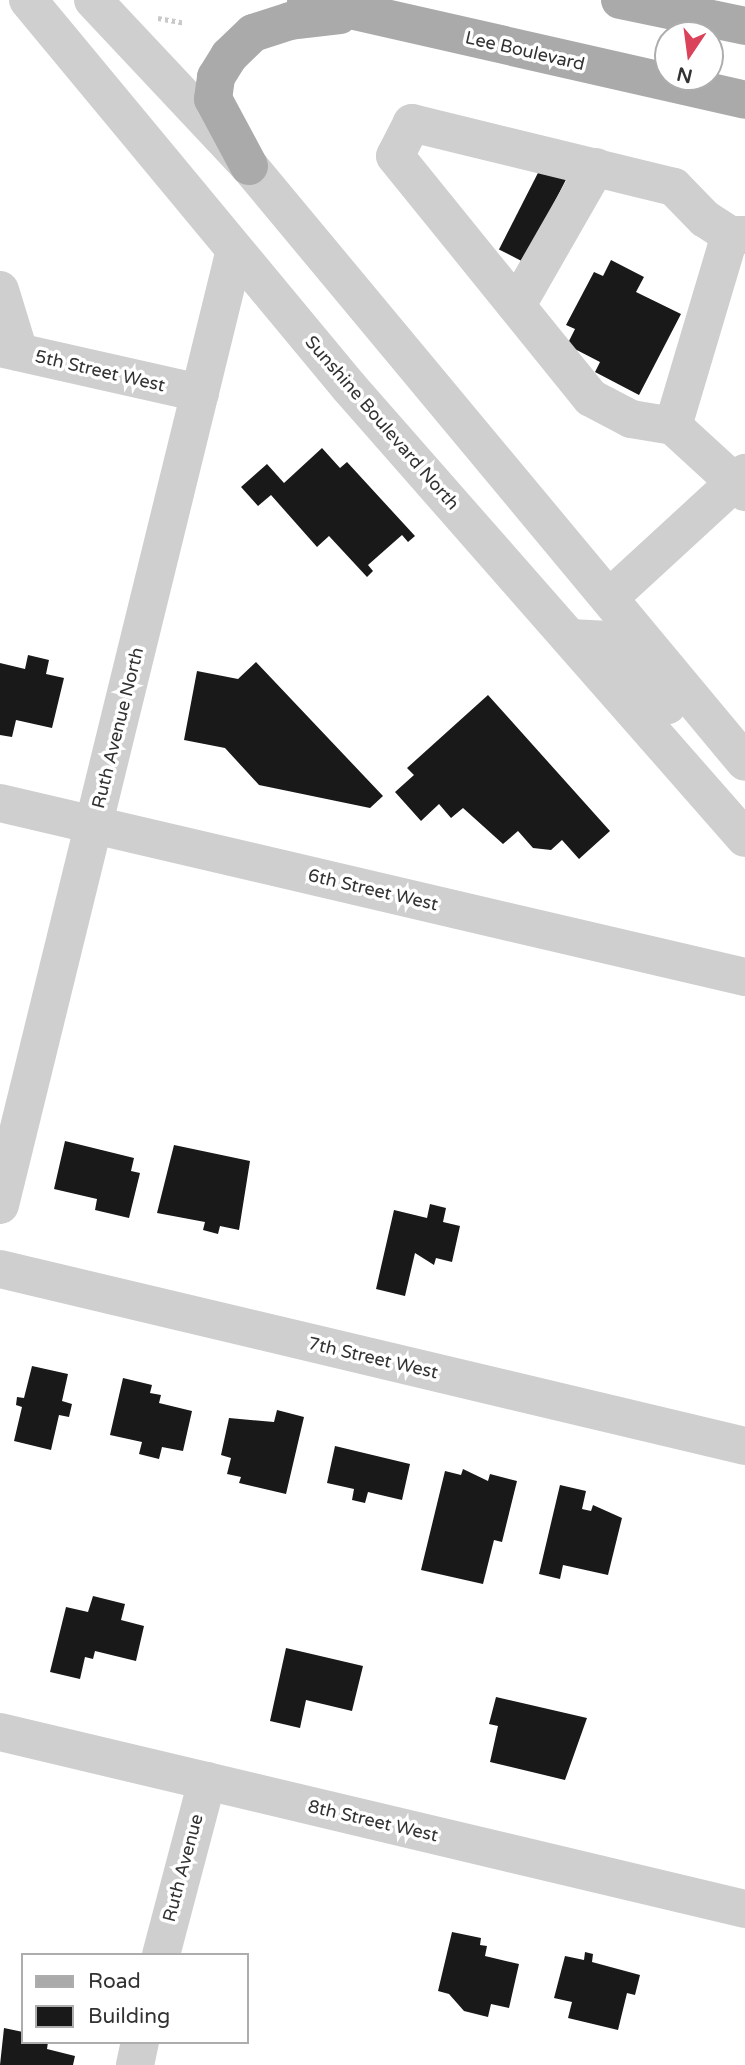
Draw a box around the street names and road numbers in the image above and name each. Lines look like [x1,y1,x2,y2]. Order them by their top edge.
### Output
street label: Lee Boulevard [463,27,587,75]
street label: Sunshine Boulevard North [300,331,464,515]
street label: 5th Street West [33,346,167,396]
street label: Ruth Avenue North [88,645,148,811]
street label: 6th Street West [306,865,440,915]
street label: 7th Street West [306,1333,440,1383]
street label: 8th Street West [306,1796,440,1846]
street label: Ruth Avenue [158,1812,208,1924]

